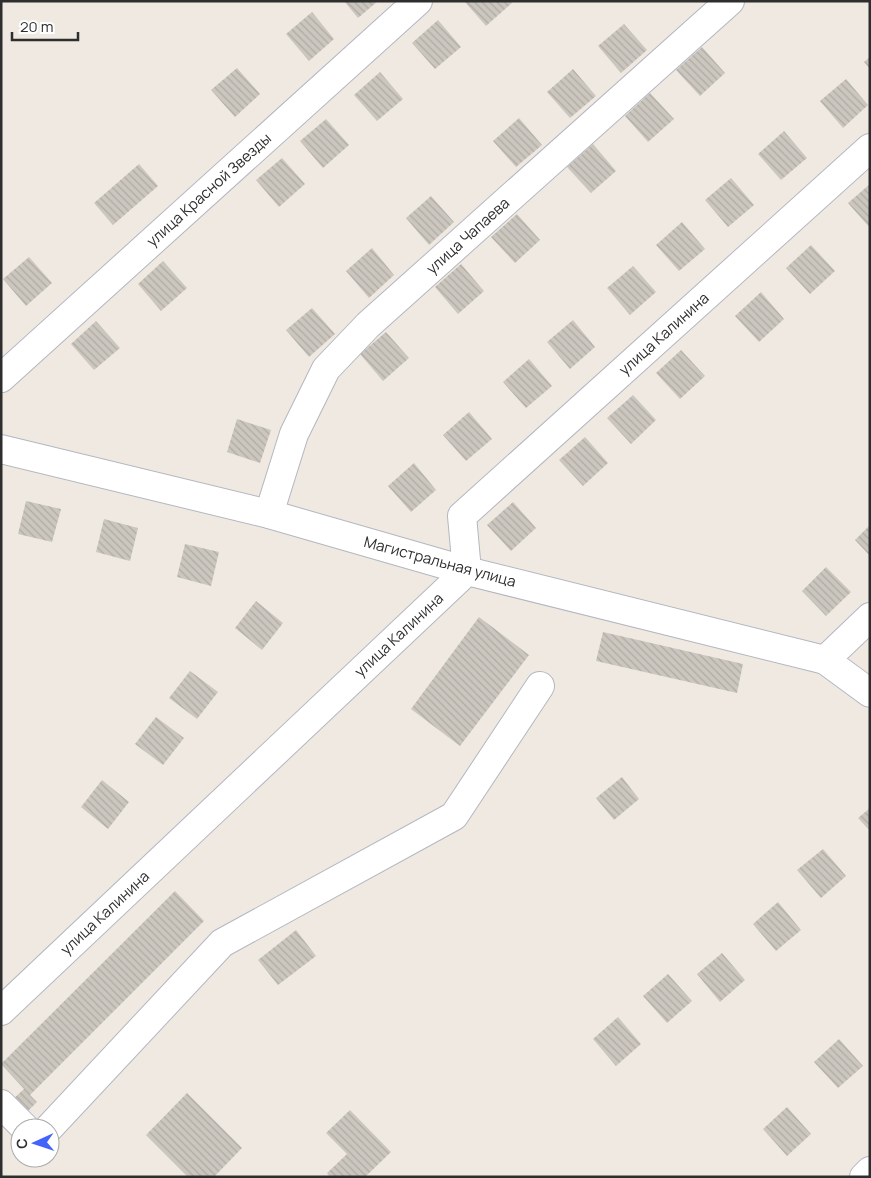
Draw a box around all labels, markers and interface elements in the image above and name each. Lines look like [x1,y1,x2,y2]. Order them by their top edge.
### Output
scale bar [12,10,79,42]
text: 20 m [20,16,53,37]
street label: улица Красной Звезды [142,128,276,251]
street label: улица Чапаева [421,193,514,279]
street label: улица Калинина [614,288,713,380]
street label: Магистральная улица [362,531,519,592]
street label: улица Калинина [350,588,448,681]
street label: улица Калинина [56,866,154,959]
north arrow [10,1118,60,1168]
text: С [12,1138,31,1149]

